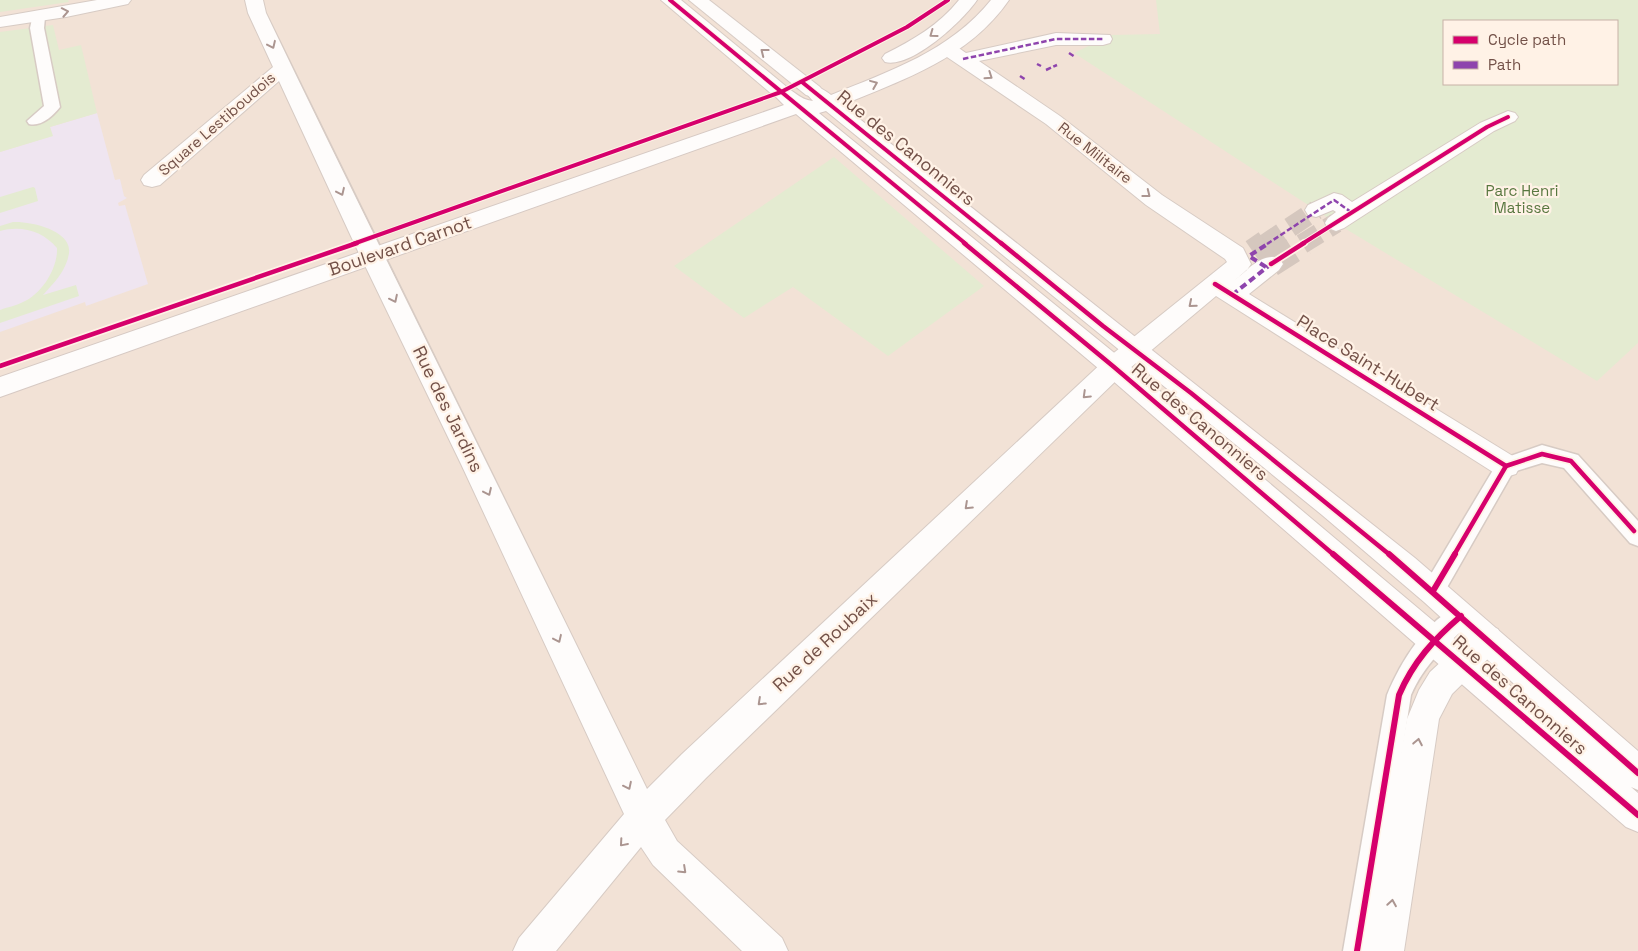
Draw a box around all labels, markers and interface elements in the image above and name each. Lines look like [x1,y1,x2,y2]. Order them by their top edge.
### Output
one-way arrow [61,7,70,18]
legend [1443,20,1618,85]
one-way arrow [929,28,939,37]
text: Cycle path [1488,30,1566,49]
one-way arrow [266,40,276,49]
one-way arrow [761,50,770,58]
text: Path [1488,55,1521,74]
street label: Square Lestiboudois [154,68,279,180]
one-way arrow [983,70,993,79]
one-way arrow [869,80,877,90]
street label: Rue des Canonniers [833,85,980,210]
street label: Rue Militaire [1054,118,1136,187]
park label: Parc Henri Matisse [1486,181,1558,217]
one-way arrow [335,187,346,196]
one-way arrow [1141,189,1150,197]
street label: Boulevard Carnot [325,210,474,281]
one-way arrow [388,294,398,303]
one-way arrow [1188,298,1197,307]
street label: Place Saint-Hubert [1293,309,1444,416]
street label: Rue des Jardins [408,342,489,476]
street label: Rue des Canonniers [1127,358,1273,485]
one-way arrow [1083,389,1092,398]
one-way arrow [482,487,492,496]
one-way arrow [965,500,974,509]
street label: Rue de Roubaix [767,587,882,696]
street label: Rue des Canonniers [1448,630,1593,759]
one-way arrow [551,634,562,643]
one-way arrow [758,696,767,705]
one-way arrow [1412,738,1423,747]
one-way arrow [621,781,632,790]
one-way arrow [620,837,629,846]
one-way arrow [678,864,687,873]
one-way arrow [1387,898,1397,907]

